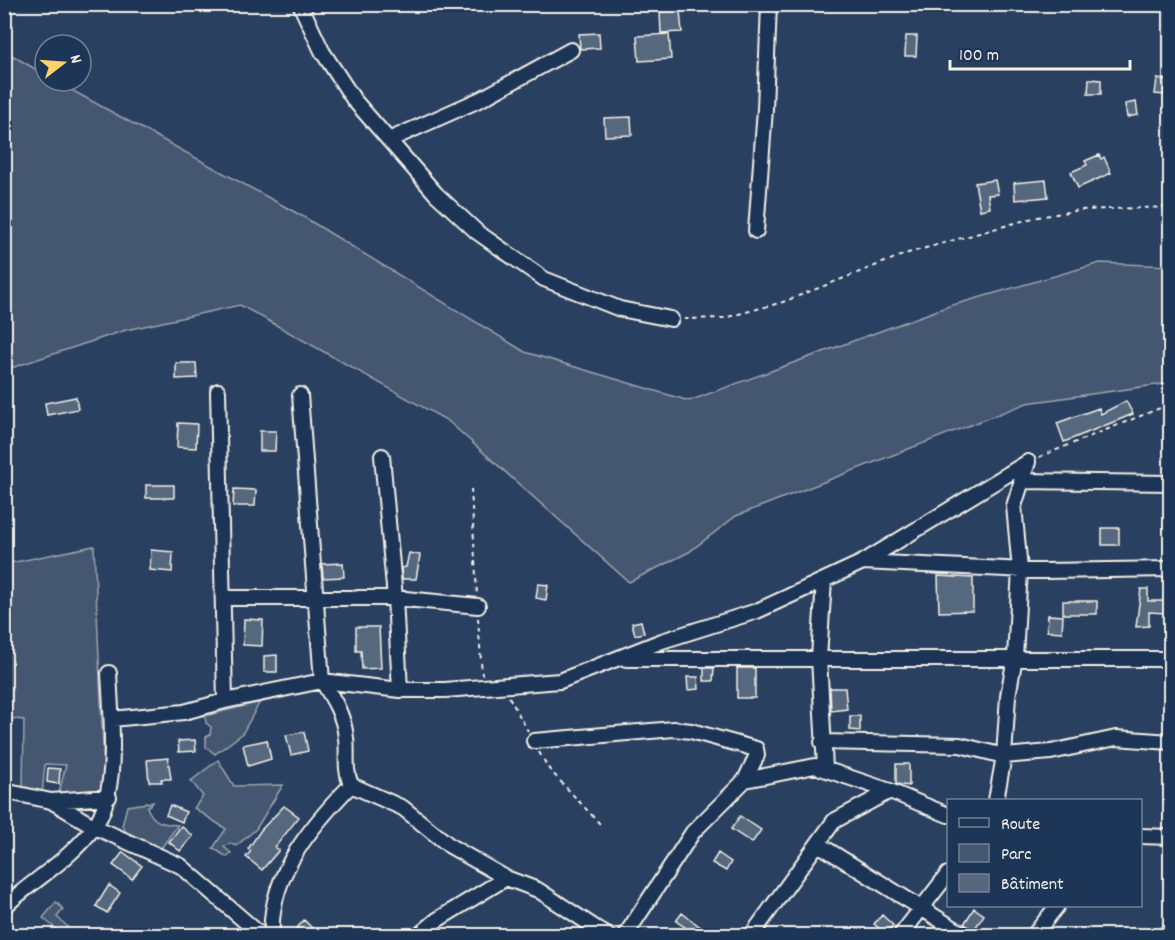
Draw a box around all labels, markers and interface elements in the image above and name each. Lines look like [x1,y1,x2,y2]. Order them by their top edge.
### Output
north arrow [33,33,93,93]
scale bar [950,33,1130,71]
text: 100 m [959,44,999,69]
text: N [63,52,87,67]
legend [947,799,1142,907]
text: Route [1001,813,1040,838]
text: Parc [1001,843,1032,868]
text: Bâtiment [1001,873,1064,898]

